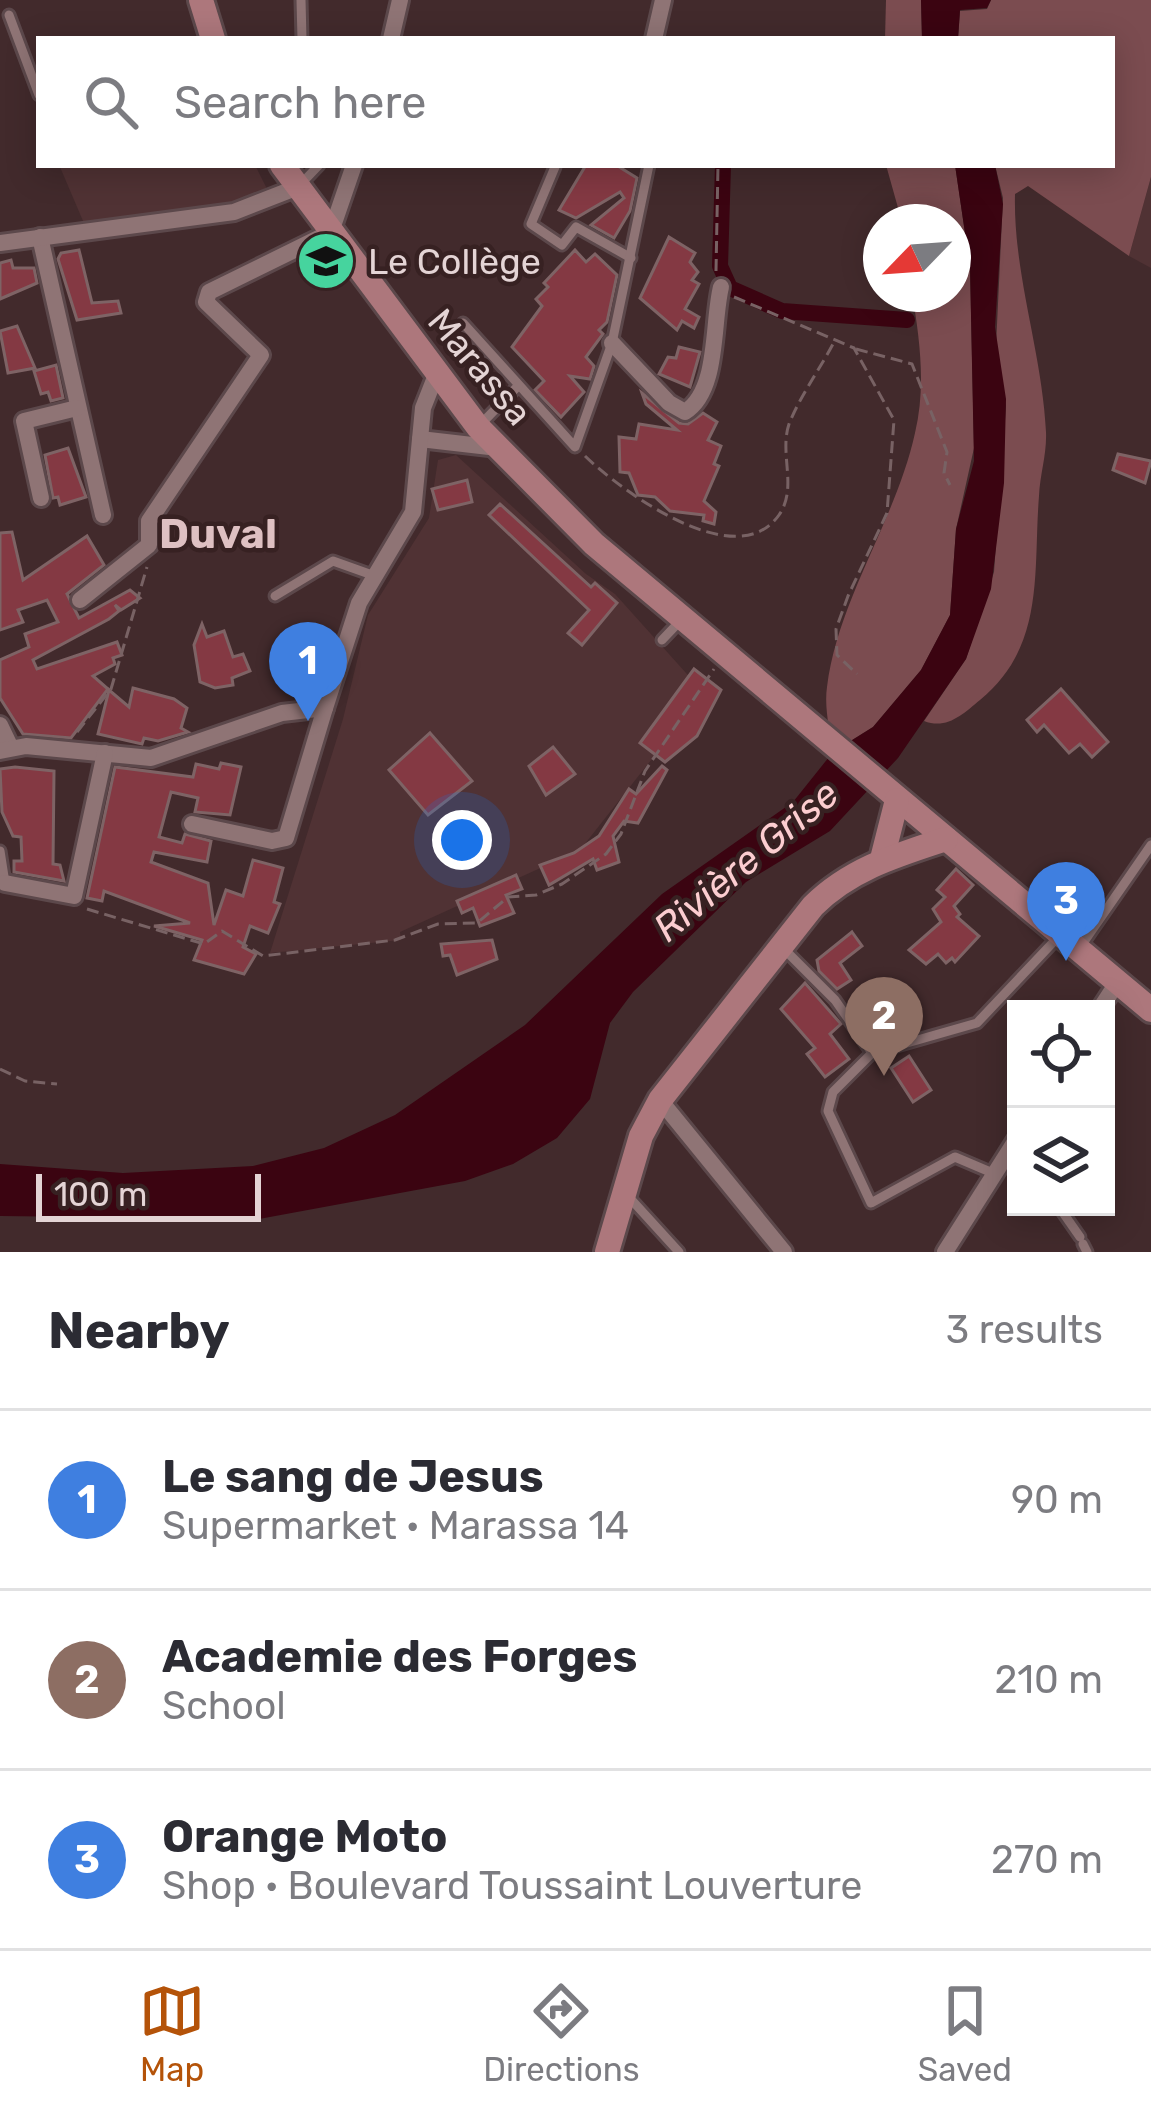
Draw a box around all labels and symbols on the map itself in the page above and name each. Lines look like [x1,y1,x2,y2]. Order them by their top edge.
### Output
north arrow [863,204,971,312]
school or university icon: Le Collège [295,230,357,292]
place label: Le Collège [368,240,541,283]
street label: Marassa [419,300,541,434]
district label: Duval [159,509,277,559]
pin: 1 [269,622,347,721]
water label: Rivière Grise [644,770,848,951]
your location [432,810,492,870]
pin: 3 [1027,862,1105,961]
pin: 2 [845,977,923,1076]
scale bar [36,1168,261,1221]

